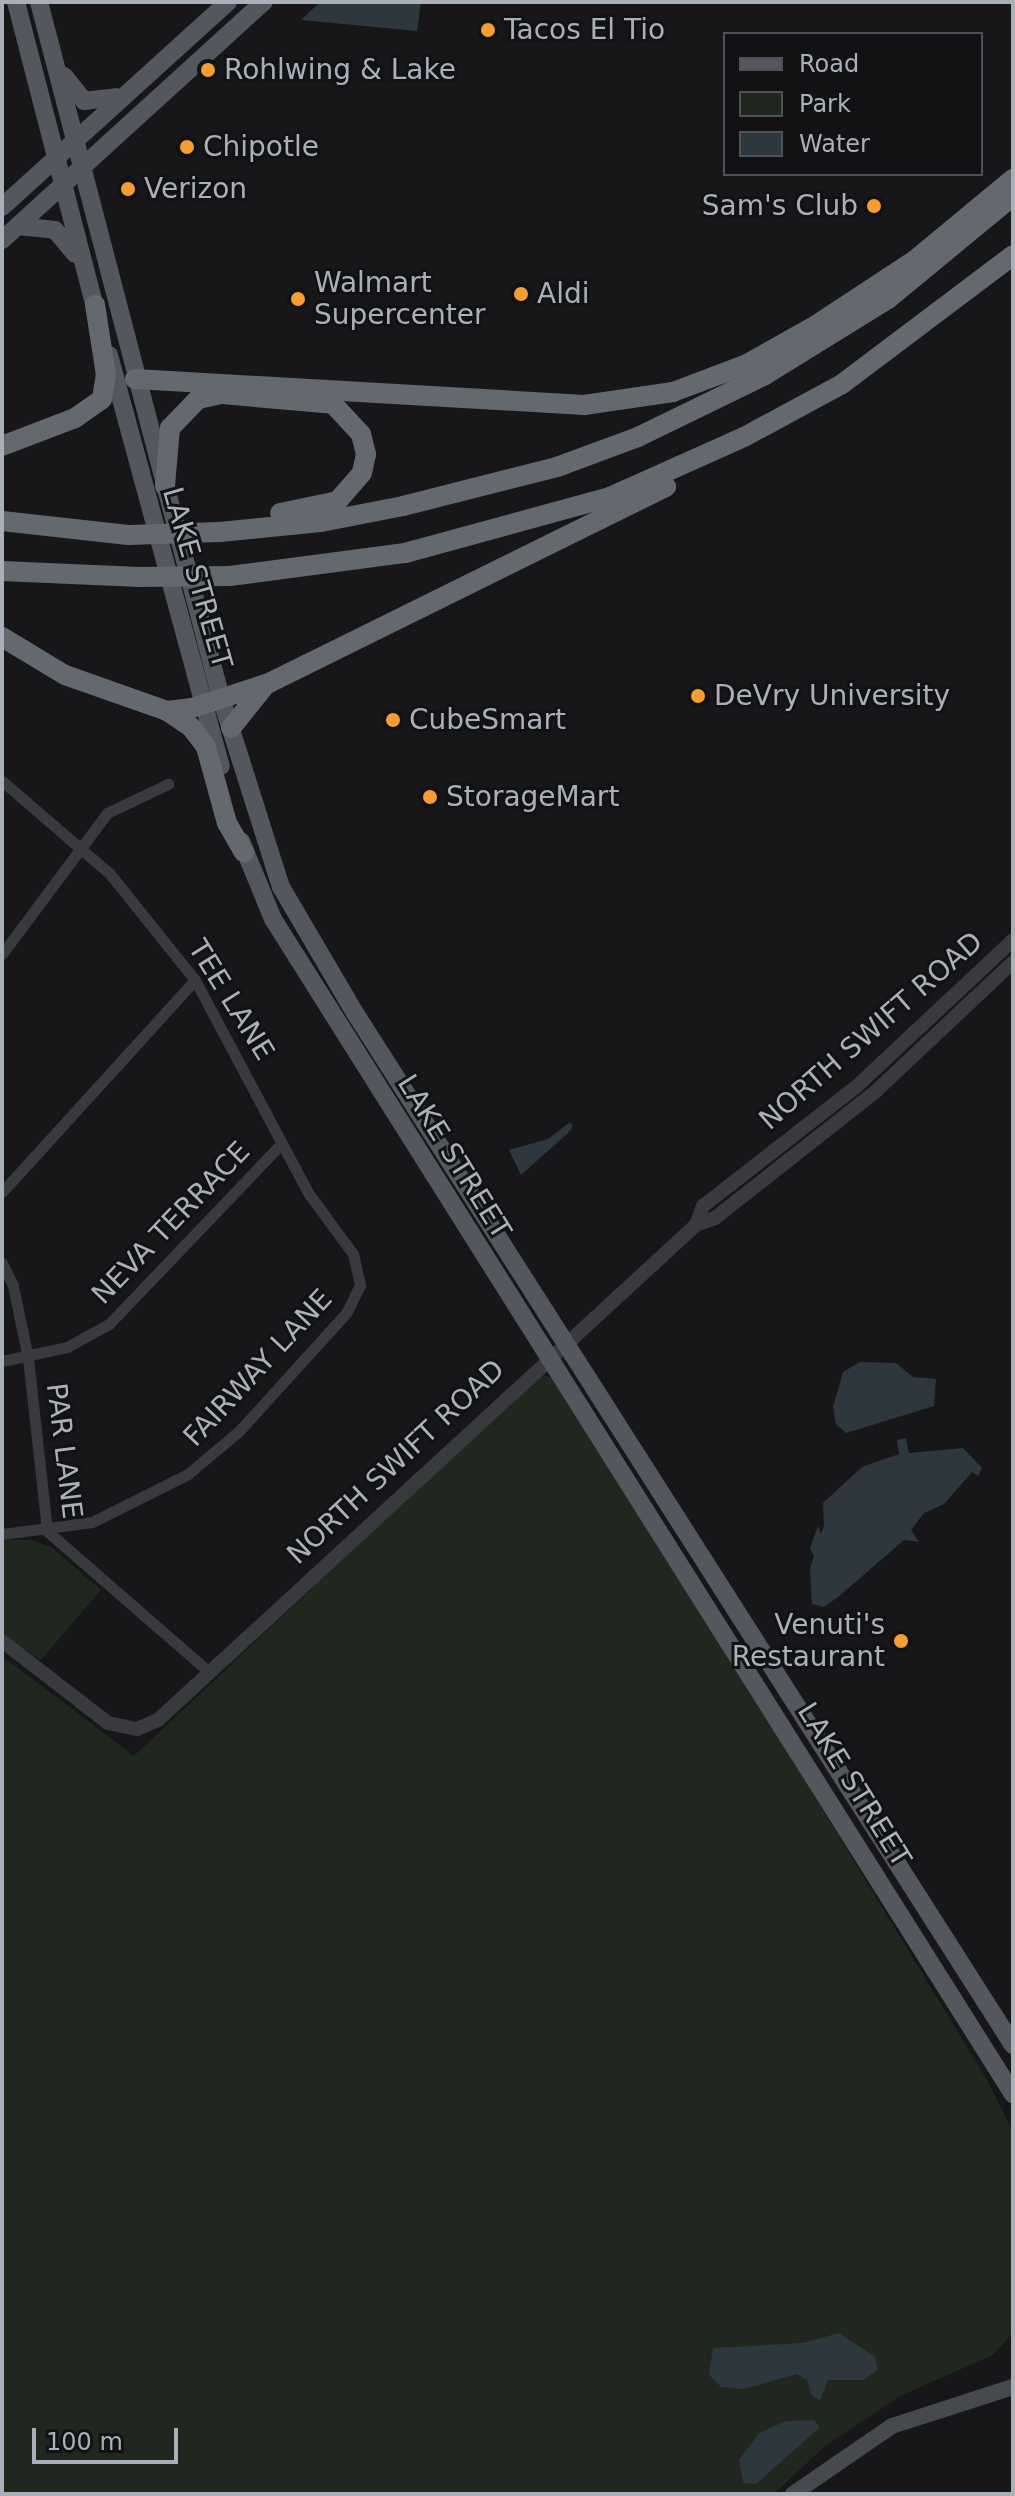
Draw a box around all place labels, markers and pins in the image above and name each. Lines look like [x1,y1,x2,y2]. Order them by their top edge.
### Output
place label: Tacos El Tio [504,13,665,47]
marker: Tacos El Tio [479,21,497,39]
place label: Rohlwing & Lake [224,53,456,87]
marker: Rohlwing & Lake [199,61,217,79]
place label: Chipotle [203,130,319,164]
marker: Chipotle [178,138,196,156]
place label: Verizon [144,172,247,206]
marker: Verizon [119,180,137,198]
place label: Sam's Club [702,189,858,223]
marker: Sam's Club [865,197,883,215]
place label: Walmart Supercenter [314,266,486,332]
place label: Aldi [537,277,589,311]
marker: Aldi [512,285,530,303]
marker: Walmart Supercenter [289,290,307,308]
place label: DeVry University [714,679,950,713]
marker: DeVry University [689,687,707,705]
place label: CubeSmart [409,703,566,737]
marker: CubeSmart [384,711,402,729]
place label: StorageMart [446,780,619,814]
marker: StorageMart [421,788,439,806]
place label: Venuti's Restaurant [732,1608,885,1674]
marker: Venuti's Restaurant [892,1632,910,1650]

